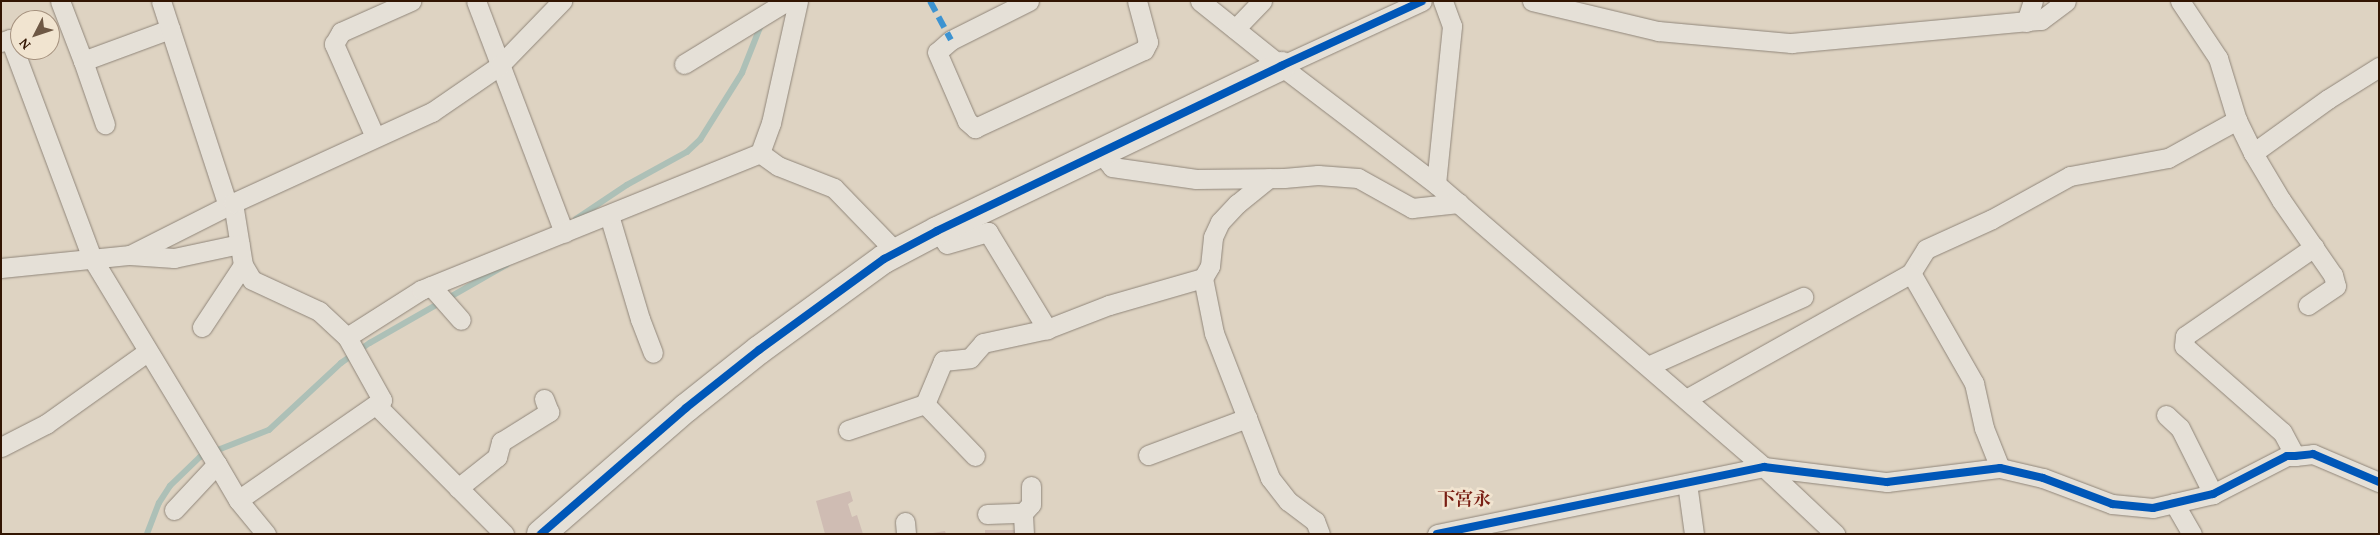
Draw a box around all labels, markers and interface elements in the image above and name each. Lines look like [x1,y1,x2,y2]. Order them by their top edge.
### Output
north arrow [10,10,60,60]
text: N [14,34,35,54]
district label: 下宮永 [1437,488,1491,510]

